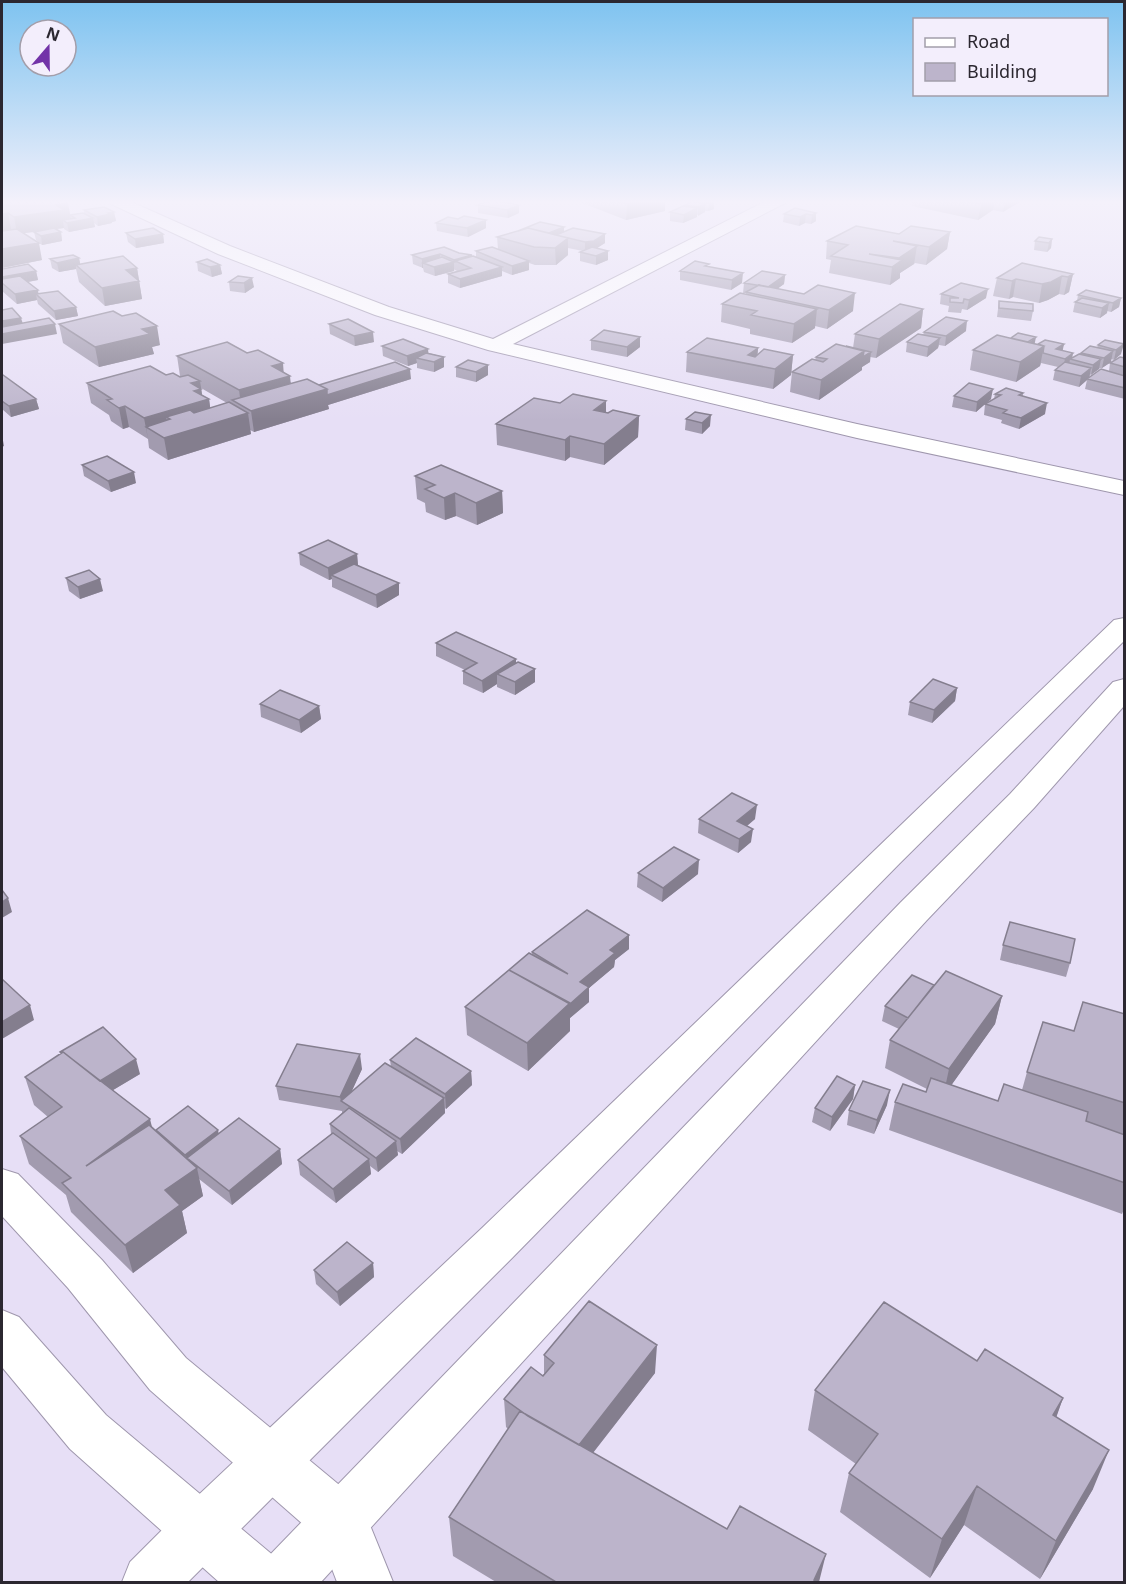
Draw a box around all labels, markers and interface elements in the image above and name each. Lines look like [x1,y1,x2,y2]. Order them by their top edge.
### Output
north arrow [18,18,78,78]
legend [913,18,1108,96]
text: N [43,21,63,46]
text: Road [967,29,1010,53]
text: Building [967,59,1037,83]

